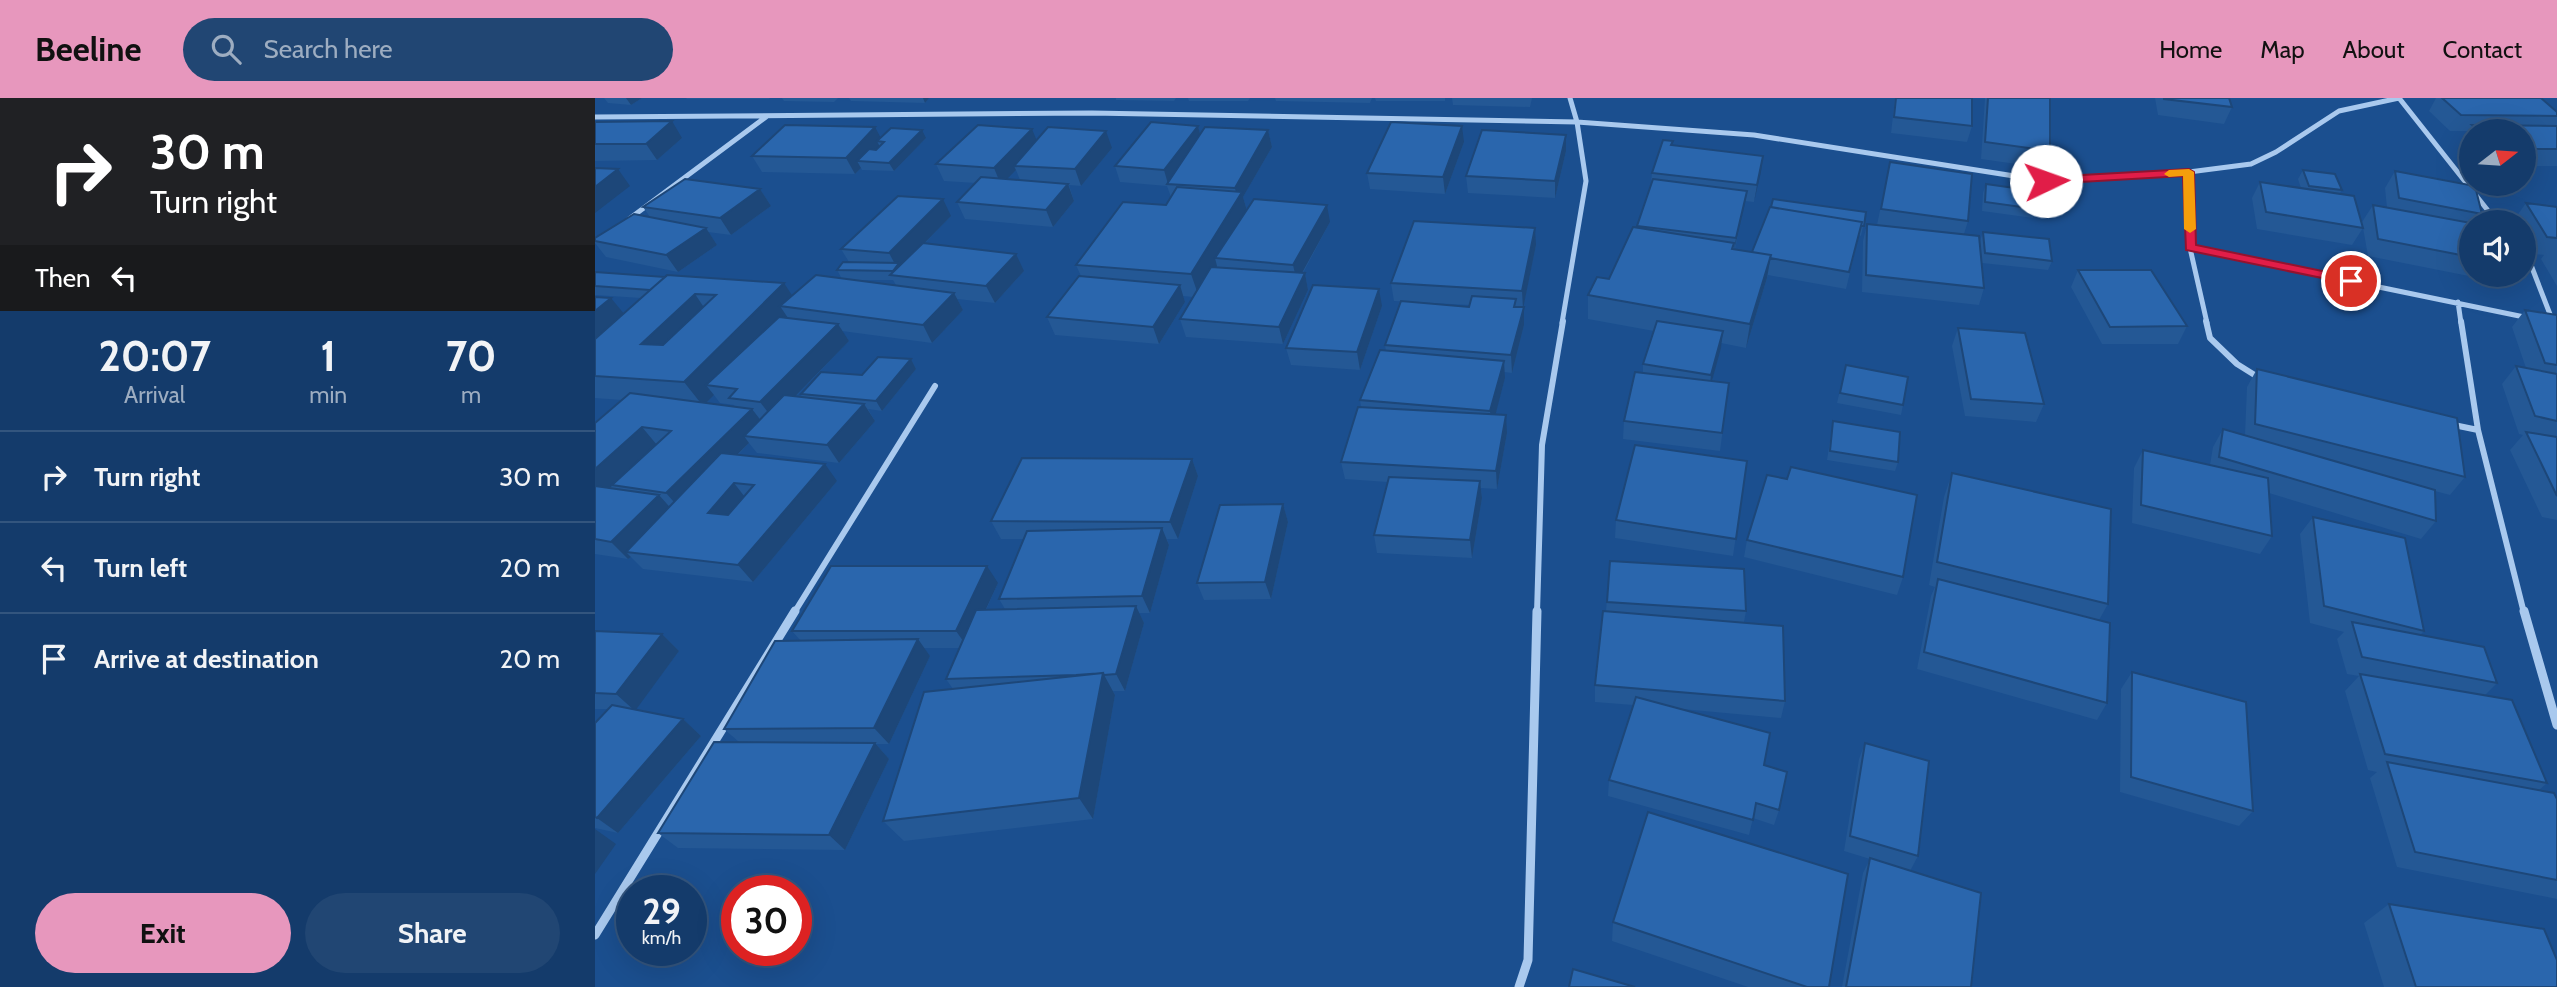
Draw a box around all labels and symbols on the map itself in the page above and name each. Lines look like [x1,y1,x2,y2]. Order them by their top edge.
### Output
north arrow [2459,119,2536,196]
position arrow [2009,144,2083,218]
pin [2321,251,2381,311]
speed limit sign: 30 [721,875,812,966]

